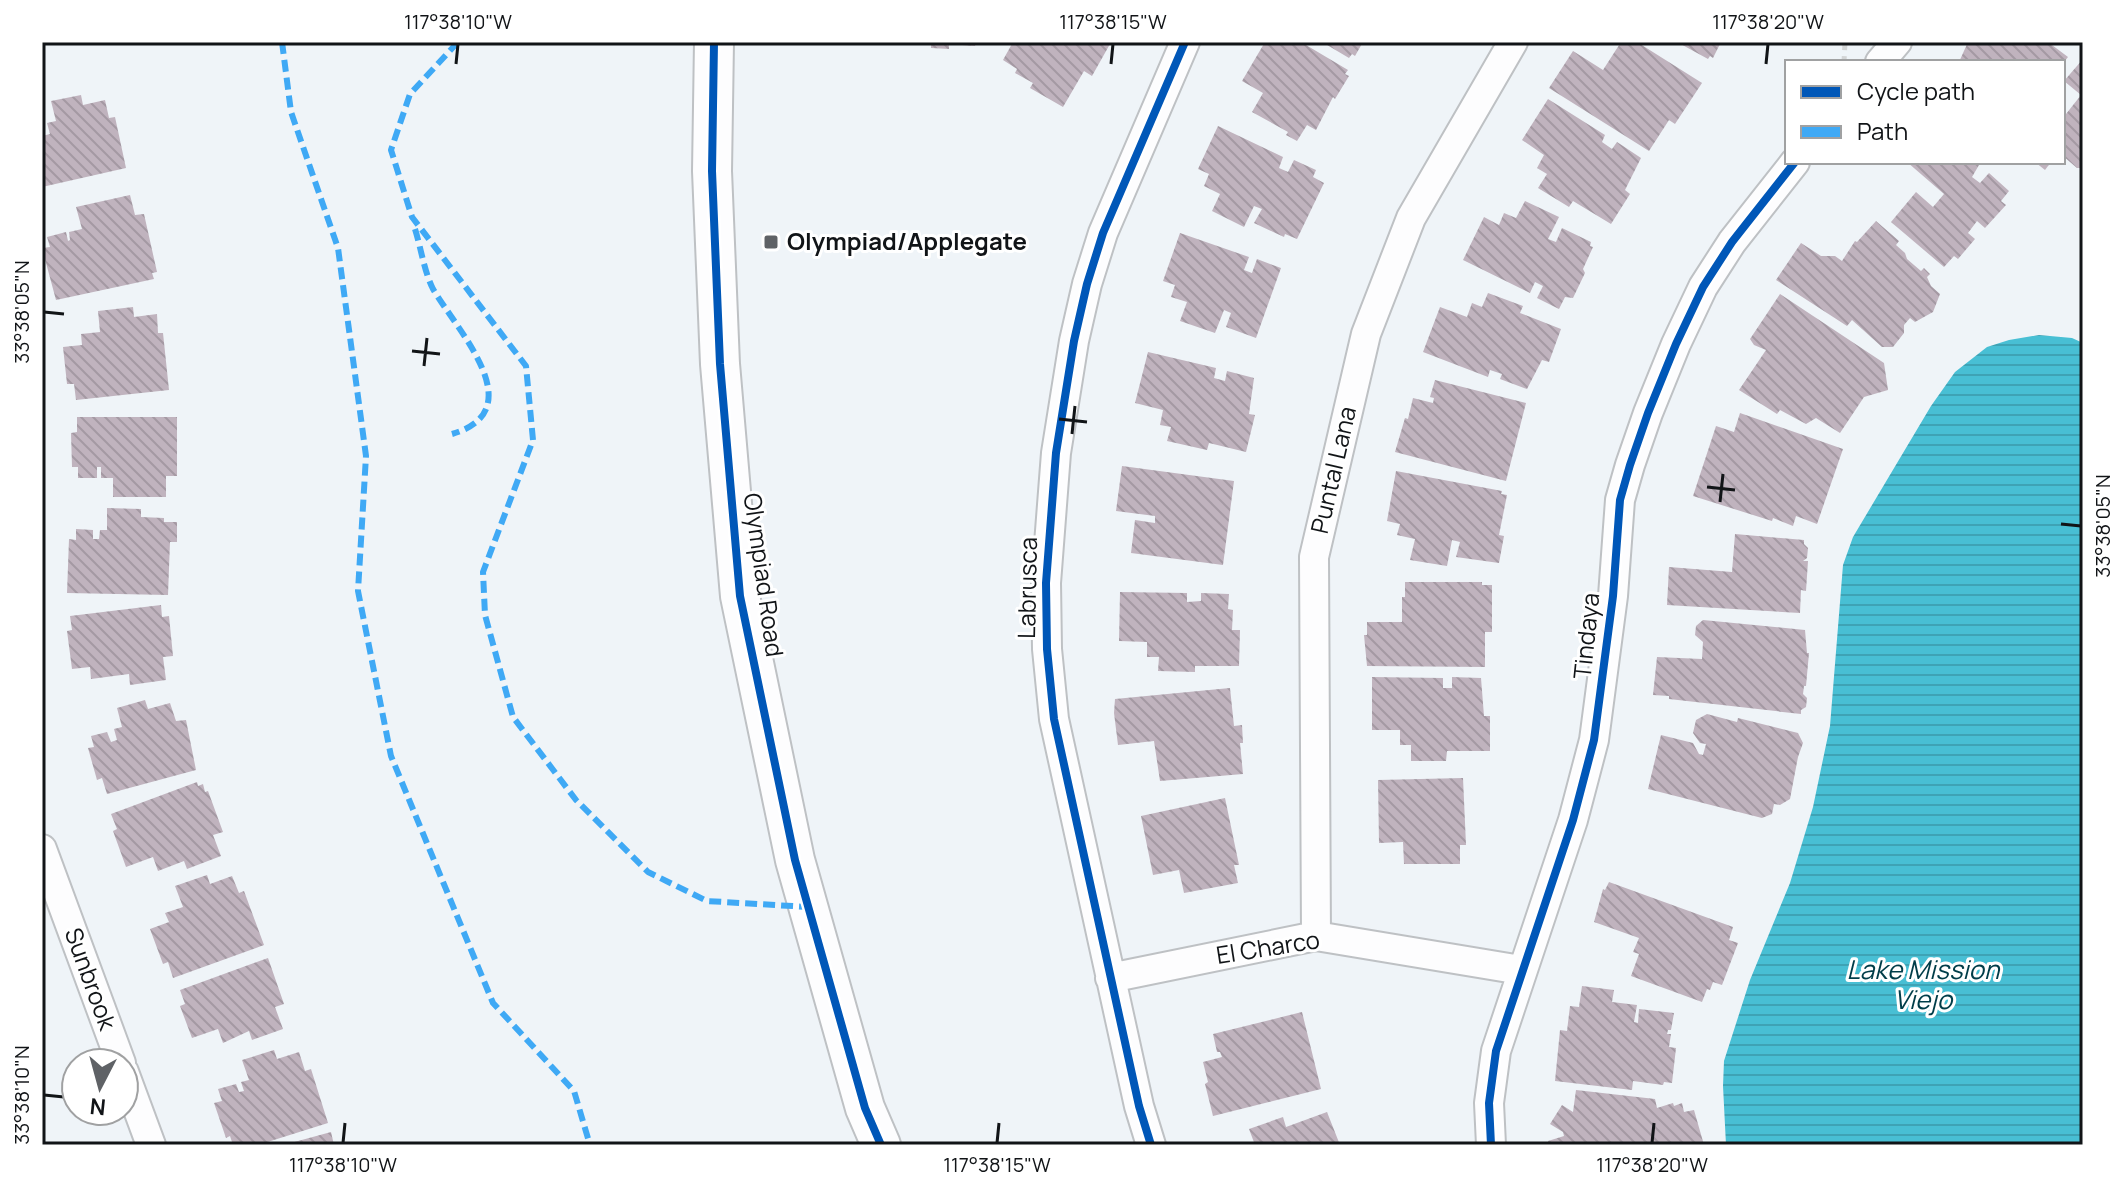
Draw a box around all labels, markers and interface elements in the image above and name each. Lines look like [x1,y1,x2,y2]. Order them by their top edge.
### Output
text: 117°38'10"W [404,8,512,35]
text: 117°38'15"W [1059,8,1167,35]
text: 117°38'20"W [1712,8,1824,35]
legend [1785,60,2065,164]
text: Cycle path [1857,74,1975,107]
text: Path [1857,114,1908,147]
place label: Olympiad/Applegate [787,224,1027,257]
marker: Olympiad/Applegate [762,233,780,251]
text: 33°38'05"N [8,260,35,364]
street label: Puntal Lana [1302,403,1363,536]
text: 33°38'05"N [2089,474,2116,578]
street label: Olympiad Road [737,491,792,659]
street label: Labrusca [1009,537,1044,639]
street label: Tindaya [1565,591,1606,681]
street label: El Charco [1214,922,1322,971]
street label: Sunbrook [58,923,125,1035]
water label: Lake Mission Viejo [1847,951,2001,1017]
text: 33°38'10"N [8,1045,35,1145]
north arrow [60,1047,140,1127]
text: N [88,1091,107,1123]
text: 117°38'10"W [289,1151,397,1178]
text: 117°38'15"W [943,1151,1051,1178]
text: 117°38'20"W [1596,1151,1708,1178]

